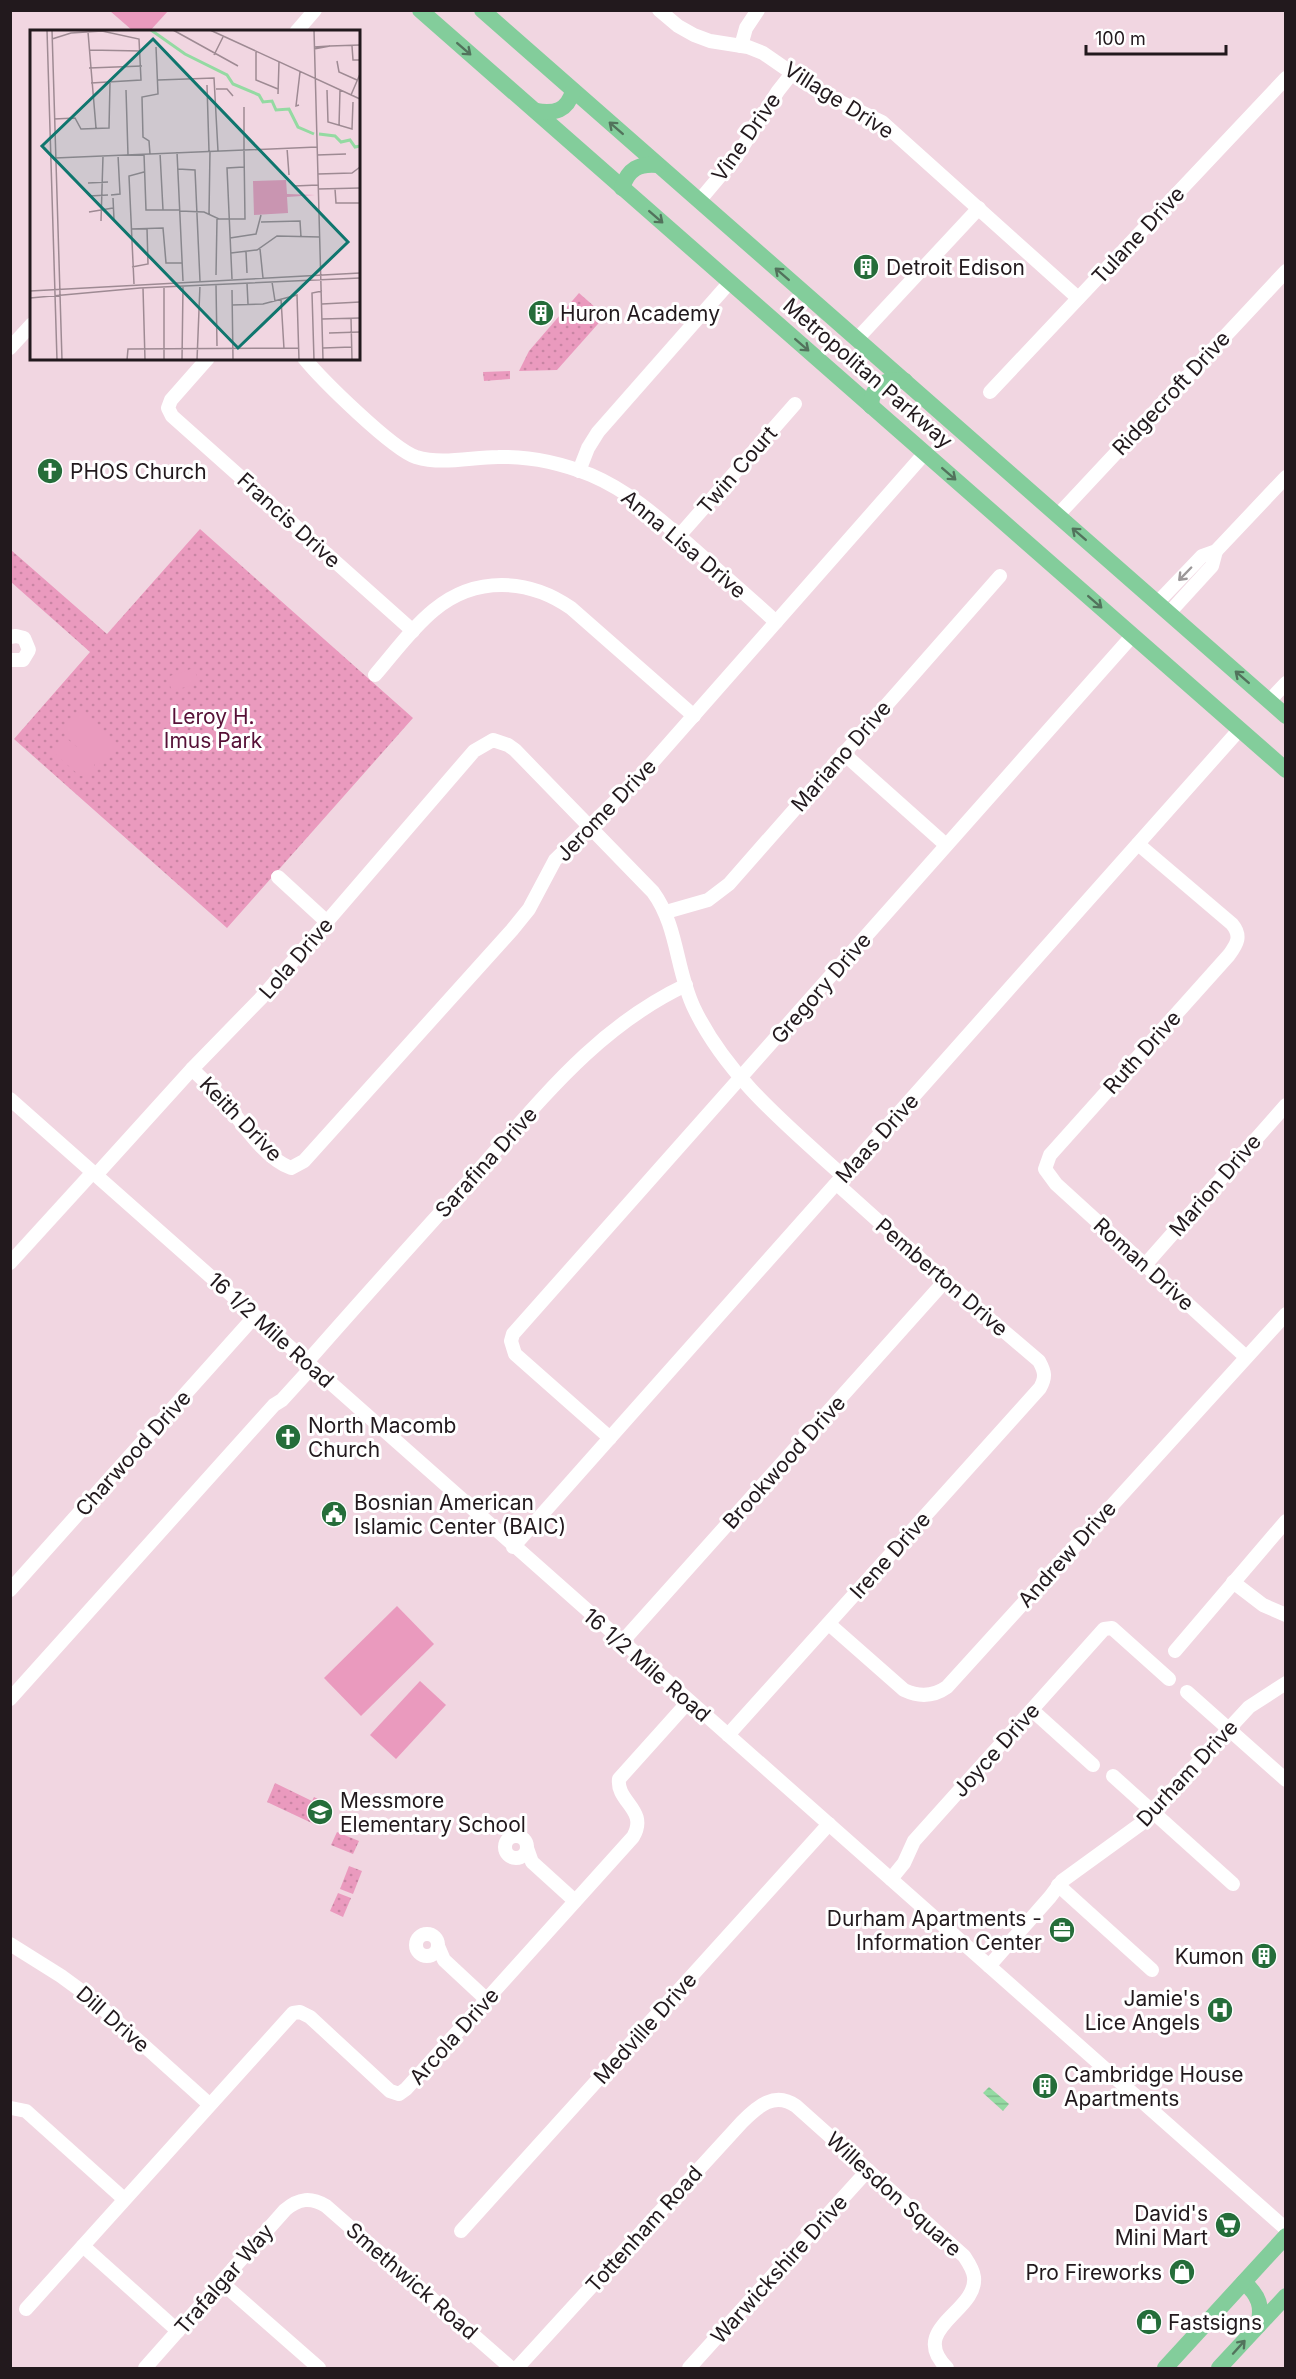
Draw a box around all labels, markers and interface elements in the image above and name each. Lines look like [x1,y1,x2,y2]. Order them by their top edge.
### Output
scale bar [1086,18,1226,56]
text: 100 m [1095,28,1146,49]
inset map [30,30,360,360]
one-way arrow [456,42,471,56]
street label: Village Drive [780,56,898,144]
street label: Vine Drive [706,88,786,186]
one-way arrow [608,121,623,135]
street label: Tulane Drive [1087,181,1189,289]
one-way arrow [647,209,663,223]
building icon: Detroit Edison [851,252,881,282]
place label: Detroit Edison [886,255,1025,280]
one-way arrow [775,267,790,281]
street label: Metropolitan Parkway [778,293,958,454]
building icon: Huron Academy [526,298,556,328]
place label: Huron Academy [560,301,720,326]
street label: Ridgecroft Drive [1107,326,1235,460]
one-way arrow [794,338,809,352]
street label: Twin Court [692,421,782,519]
church icon: PHOS Church [35,456,65,486]
place label: PHOS Church [70,459,207,484]
street label: Francis Drive [232,467,346,573]
one-way arrow [941,467,956,481]
street label: Anna Lisa Drive [617,485,751,603]
one-way arrow [1072,527,1087,541]
one-way arrow [1177,566,1192,581]
one-way arrow [1088,595,1103,609]
one-way arrow [1235,670,1250,684]
street label: Mariano Drive [786,695,896,817]
park label: Leroy H. Imus Park [164,704,263,753]
street label: Jerome Drive [551,753,661,867]
street label: Lola Drive [254,912,338,1004]
street label: Gregory Drive [766,927,876,1049]
street label: Ruth Drive [1098,1005,1186,1099]
street label: Keith Drive [195,1072,287,1166]
street label: Maas Drive [830,1088,924,1188]
street label: Sarafina Drive [430,1102,542,1222]
street label: Marion Drive [1164,1129,1266,1241]
street label: Roman Drive [1089,1212,1199,1316]
street label: Pemberton Drive [871,1213,1013,1341]
street label: 16 1/2 Mile Road [203,1267,339,1393]
street label: Charwood Drive [70,1385,196,1521]
street label: Brookwood Drive [718,1390,850,1534]
place label: North Macomb Church [308,1413,456,1462]
church icon: North Macomb Church [273,1422,303,1452]
place label: Bosnian American Islamic Center (BAIC) [354,1490,566,1539]
street label: Andrew Drive [1013,1496,1121,1612]
public building icon: Bosnian American Islamic Center (BAIC) [319,1499,349,1529]
street label: Irene Drive [845,1506,935,1604]
street label: 16 1/2 Mile Road [578,1603,716,1727]
street label: Joyce Drive [947,1698,1045,1802]
street label: Durham Drive [1131,1715,1243,1831]
place label: Messmore Elementary School [340,1788,526,1837]
school or university icon: Messmore Elementary School [305,1797,335,1827]
place label: Durham Apartments - Information Center [827,1906,1042,1955]
office icon: Durham Apartments - Information Center [1047,1915,1077,1945]
building icon: Kumon [1249,1941,1279,1971]
place label: Kumon [1175,1944,1244,1969]
street label: Medville Drive [588,1967,702,2089]
street label: Dill Drive [71,1981,155,2057]
street label: Arcola Drive [404,1982,504,2090]
place label: Jamie's Lice Angels [1085,1986,1200,2035]
hospital icon: Jamie's Lice Angels [1205,1995,1235,2025]
place label: Cambridge House Apartments [1064,2062,1244,2111]
building icon: Cambridge House Apartments [1030,2071,1060,2101]
street label: Willesdon Square [821,2127,967,2261]
street label: Tottenham Road [581,2161,707,2297]
street label: Warwickshire Drive [706,2189,852,2349]
place label: David's Mini Mart [1115,2201,1208,2250]
supermarket icon: David's Mini Mart [1213,2210,1243,2240]
street label: Smethwick Road [341,2217,483,2345]
street label: Trafalgar Way [169,2219,279,2339]
shop icon: Pro Fireworks [1167,2257,1197,2287]
place label: Pro Fireworks [1025,2260,1162,2285]
shop icon: Fastsigns [1134,2307,1164,2337]
place label: Fastsigns [1168,2310,1262,2335]
one-way arrow [1232,2340,1246,2355]

